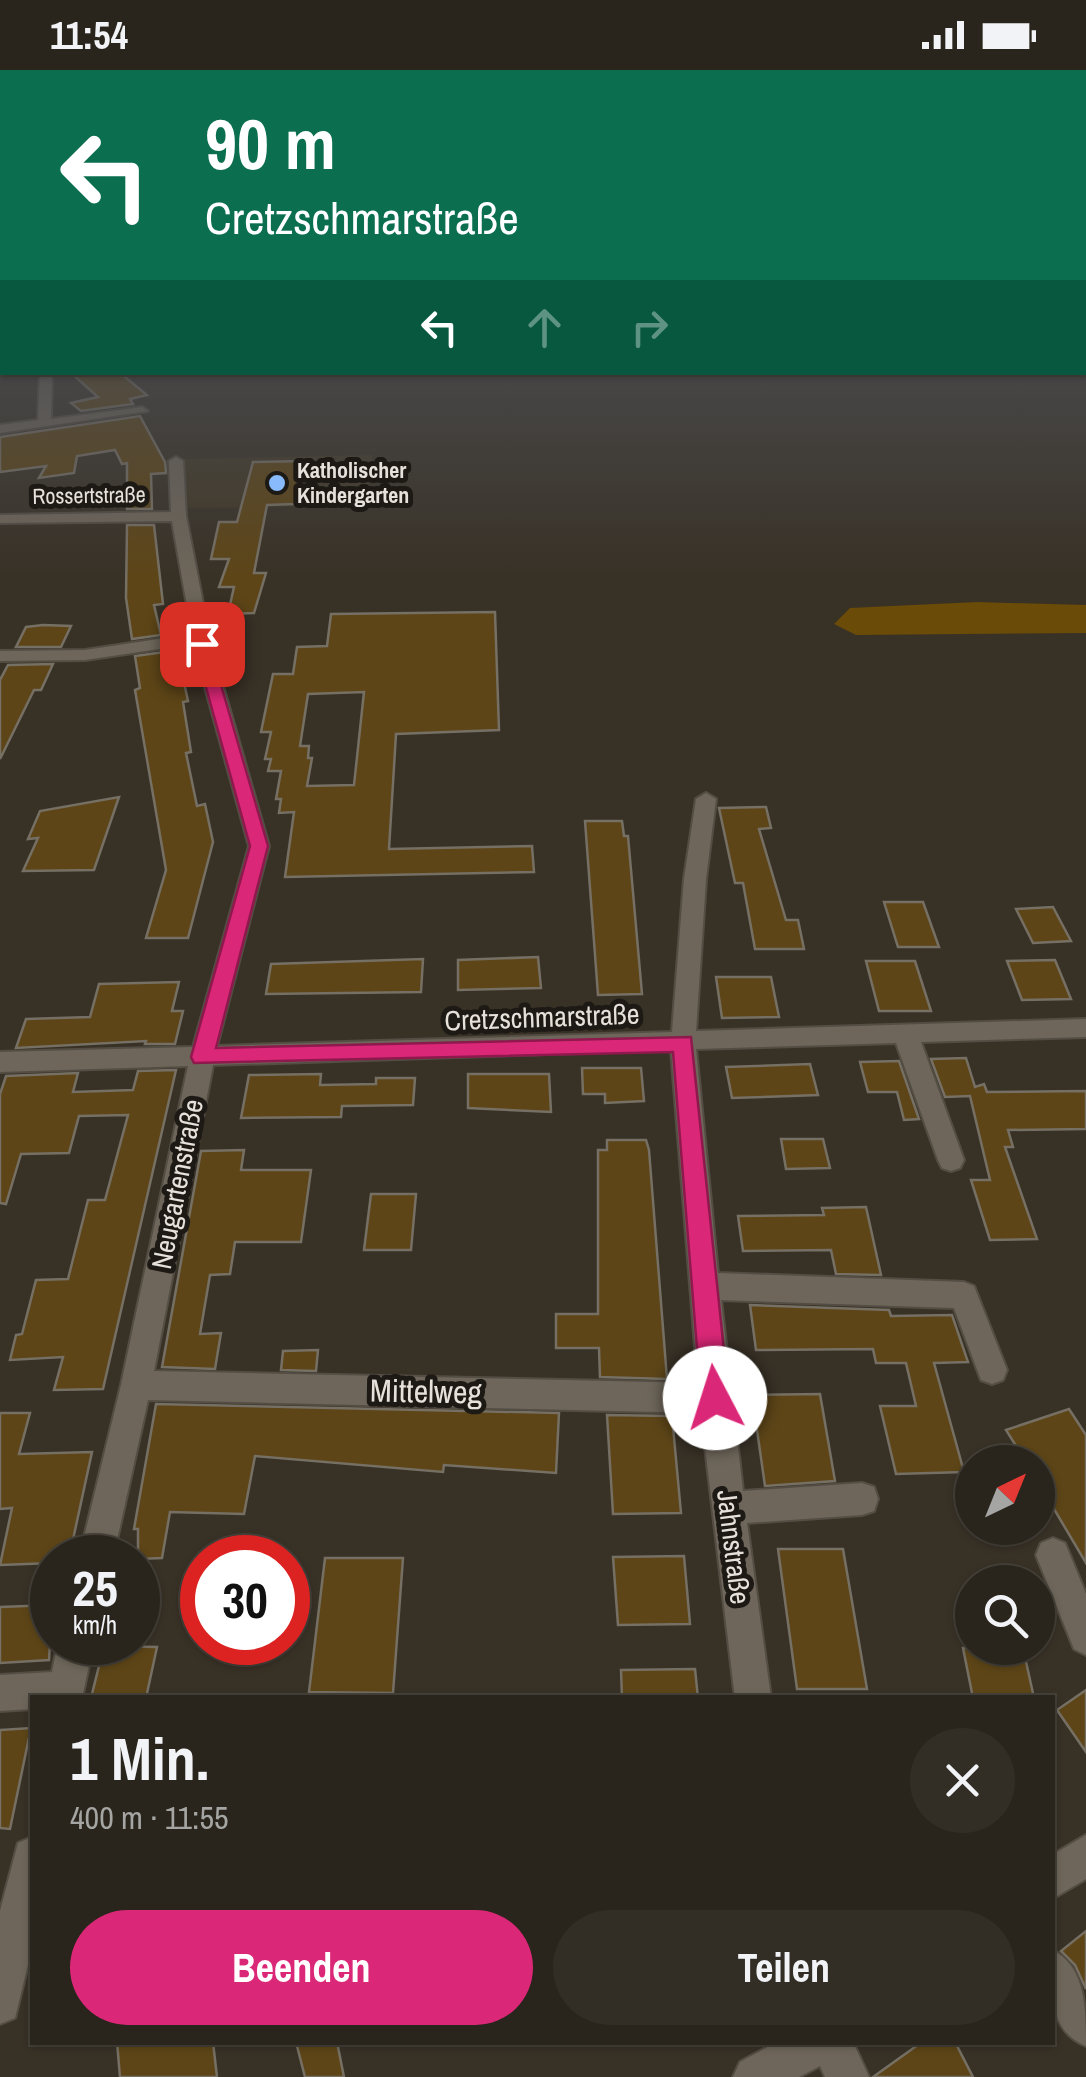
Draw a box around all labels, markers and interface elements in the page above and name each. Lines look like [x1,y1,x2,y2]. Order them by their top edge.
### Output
text: 11:54 [50,10,128,61]
text: 90 m [205,97,336,191]
icon: left [40,110,170,240]
text: Cretzschmarstraße [205,187,519,248]
icon: left [412,300,467,355]
icon: ahead [517,300,572,355]
icon: right [622,300,677,355]
place label: Katholischer Kindergarten [297,455,409,510]
marker: Katholischer Kindergarten [266,472,288,494]
street label: Rossertstraße [32,479,146,511]
pin [160,602,245,687]
icon: arrive [175,617,230,672]
street label: Cretzschmarstraße [444,995,640,1039]
street label: Neugartenstraße [142,1096,212,1272]
position arrow [663,1346,767,1450]
street label: Mittelweg [369,1369,483,1413]
north arrow [955,1445,1055,1545]
map controls [955,1445,1055,1665]
street label: Jahnstraße [708,1488,760,1606]
speed limit sign: 30 [180,1535,310,1665]
text: 25 [72,1554,118,1622]
button: search [955,1565,1055,1665]
text: km/h [73,1608,117,1642]
text: 1 Min. [70,1718,209,1799]
button: close [910,1728,1015,1833]
text: 400 m · 11:55 [70,1796,229,1839]
button: Beenden [70,1910,533,2025]
button: Teilen [553,1910,1015,2025]

